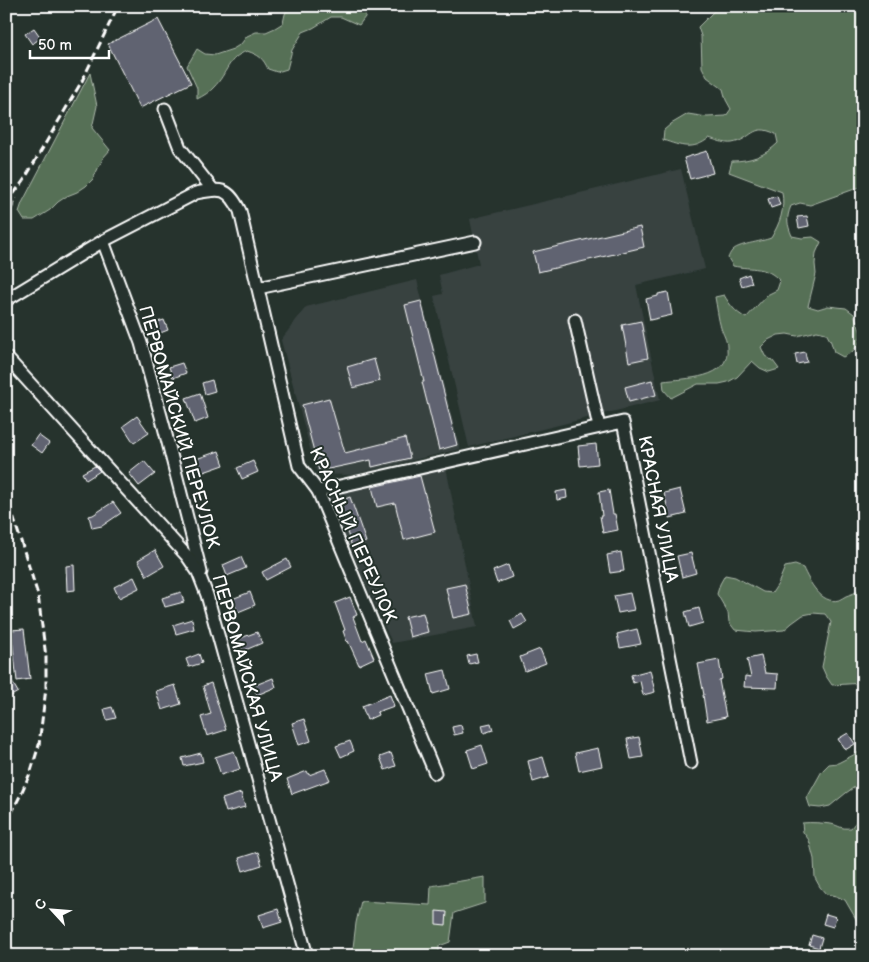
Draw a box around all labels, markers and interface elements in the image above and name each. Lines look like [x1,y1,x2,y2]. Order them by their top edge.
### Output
scale bar [30,28,109,60]
text: 50 m [38,36,72,55]
street label: ПЕРВОМАЙСКИЙ ПЕРЕУЛОК [134,303,224,551]
street label: КРАСНАЯ УЛИЦА [633,434,683,584]
street label: КРАСНЫЙ ПЕРЕУЛОК [305,444,401,626]
street label: ПЕРВОМАЙСКАЯ УЛИЦА [207,572,287,784]
north arrow [28,884,78,934]
text: С [31,896,51,913]

